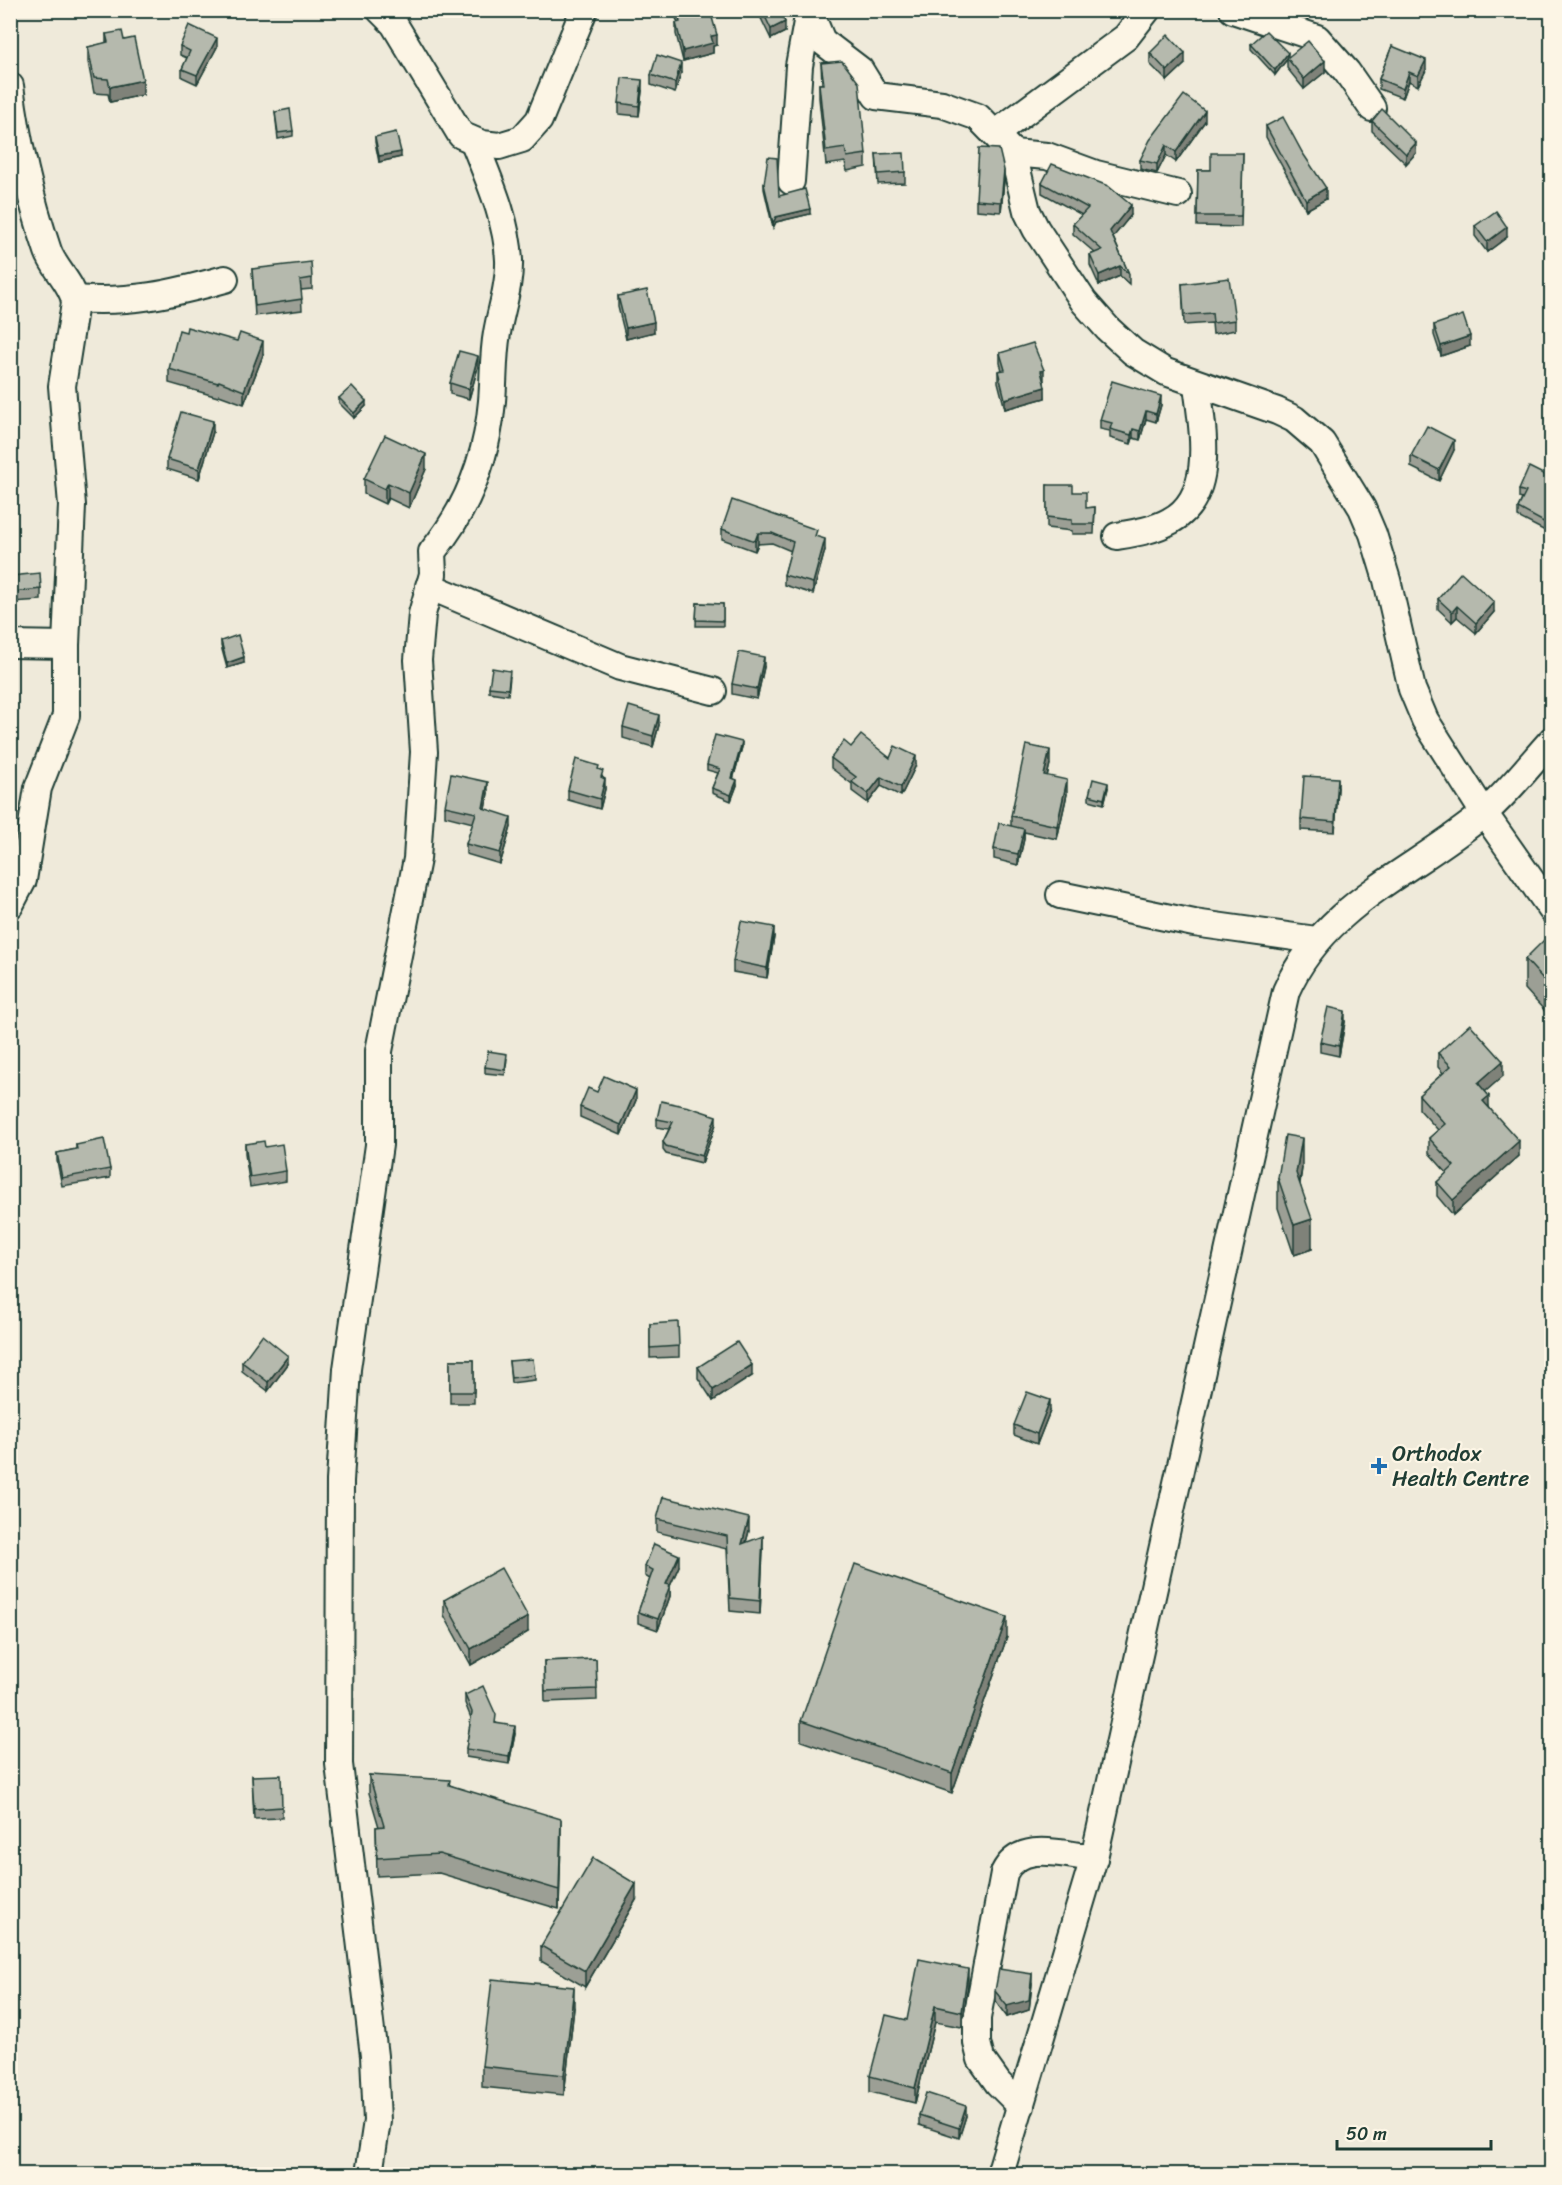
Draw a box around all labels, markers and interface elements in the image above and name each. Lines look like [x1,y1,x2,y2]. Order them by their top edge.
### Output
place label: Orthodox Health Centre [1392,1434,1529,1498]
marker: Orthodox Health Centre [1370,1457,1388,1475]
scale bar [1337,2113,1492,2151]
text: 50 m [1346,2118,1387,2150]

